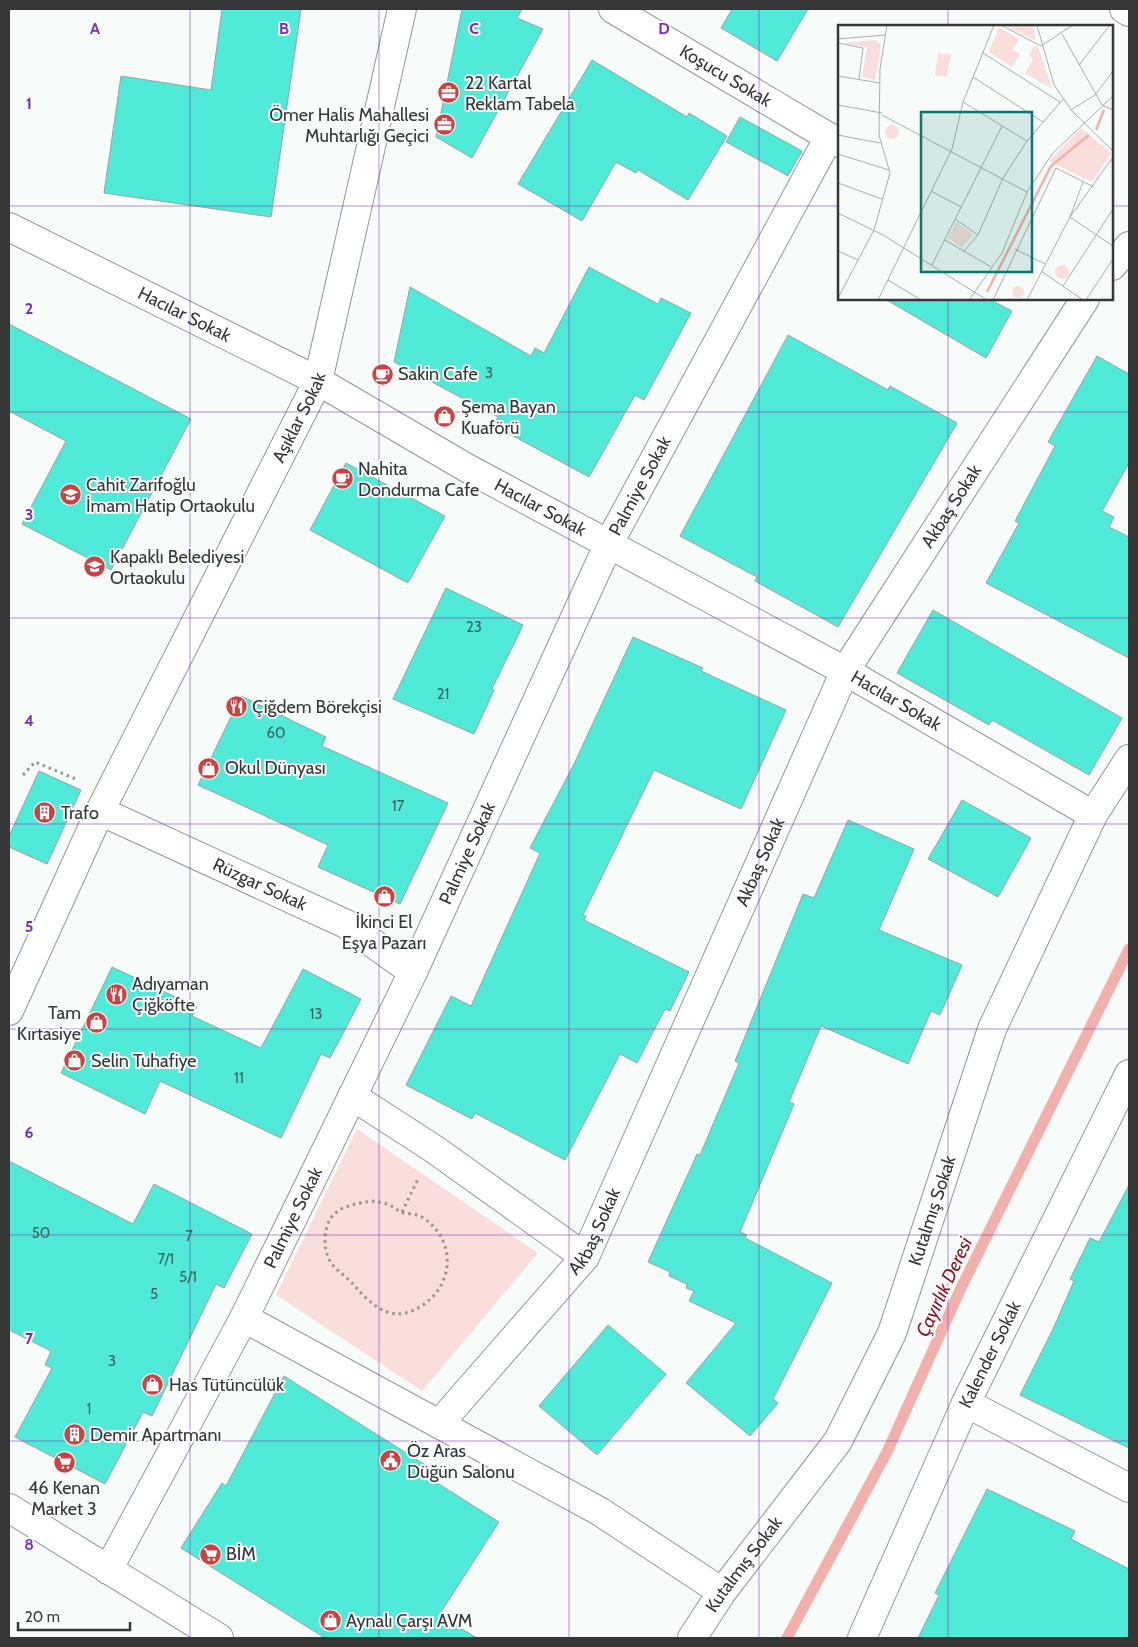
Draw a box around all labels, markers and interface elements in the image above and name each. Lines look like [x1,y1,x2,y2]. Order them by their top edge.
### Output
text: A [90,19,100,38]
text: B [279,19,289,38]
text: C [469,19,479,38]
text: D [658,19,670,38]
inset map [838,25,1113,300]
street label: Koşucu Sokak [676,40,776,112]
place label: 22 Kartal Reklam Tabela [465,72,575,115]
office icon: 22 Kartal Reklam Tabela [437,81,461,105]
text: 1 [26,94,32,113]
place label: Ömer Halis Mahallesi Muhtarlığı Geçici [269,104,429,147]
office icon: Ömer Halis Mahallesi Muhtarlığı Geçici [433,113,457,137]
street label: Hacılar Sokak [134,282,235,347]
text: 2 [25,299,33,318]
cafe icon: Sakin Cafe [370,362,394,386]
place label: Sakin Cafe [398,363,478,385]
house number: 3 [485,364,493,382]
street label: Aşıklar Sokak [268,370,331,466]
place label: Şema Bayan Kuaförü [461,396,556,439]
shop icon: Şema Bayan Kuaförü [433,405,457,429]
street label: Palmiye Sokak [604,432,676,539]
place label: Nahita Dondurma Cafe [358,458,479,501]
street label: Akbaş Sokak [916,460,987,552]
cafe icon: Nahita Dondurma Cafe [330,467,354,491]
place label: Cahit Zarifoğlu İmam Hatip Ortaokulu [86,474,255,517]
street label: Hacılar Sokak [491,474,591,541]
school or university icon: Cahit Zarifoğlu İmam Hatip Ortaokulu [58,483,82,507]
text: 3 [25,505,33,524]
place label: Kapaklı Belediyesi Ortaokulu [110,546,244,589]
school or university icon: Kapaklı Belediyesi Ortaokulu [82,555,106,579]
house number: 23 [466,618,482,636]
street label: Hacılar Sokak [847,666,946,736]
house number: 21 [437,685,449,703]
restaurant icon: Çiğdem Börekçisi [224,695,248,719]
place label: Çiğdem Börekçisi [252,696,382,718]
text: 4 [24,711,34,730]
house number: 60 [267,724,286,742]
shop icon: Okul Dünyası [197,756,221,780]
place label: Okul Dünyası [225,757,326,779]
house number: 17 [392,797,405,815]
street label: Palmiye Sokak [434,798,500,908]
building icon: Trafo [33,801,57,825]
place label: Trafo [61,802,99,824]
street label: Akbaş Sokak [731,813,790,910]
street label: Rüzgar Sokak [209,853,311,916]
shop icon: İkinci El Eşya Pazarı [372,885,396,909]
place label: İkinci El Eşya Pazarı [342,911,426,954]
text: 5 [25,917,33,936]
place label: Adıyaman Çiğköfte [132,973,209,1016]
restaurant icon: Adıyaman Çiğköfte [104,982,128,1006]
place label: Tam Kırtasiye [17,1002,81,1045]
house number: 13 [309,1005,323,1023]
shop icon: Tam Kırtasiye [85,1011,109,1035]
shop icon: Selin Tuhafiye [63,1049,87,1073]
place label: Selin Tuhafiye [91,1050,197,1072]
house number: 11 [234,1069,244,1087]
text: 6 [25,1123,34,1142]
street label: Kutalmış Sokak [904,1152,961,1268]
street label: Palmiye Sokak [259,1163,327,1272]
street label: Akbaş Sokak [564,1184,626,1279]
house number: 50 [32,1224,50,1242]
house number: 7 [185,1227,193,1245]
water label: Çayırlık Deresi [911,1233,977,1340]
house number: 7/1 [158,1250,174,1268]
house number: 5/1 [179,1268,197,1286]
house number: 5 [150,1285,158,1303]
street label: Kalender Sokak [954,1297,1026,1412]
text: 7 [25,1329,34,1348]
house number: 3 [108,1352,116,1370]
shop icon: Has Tütüncülük [141,1373,165,1397]
place label: Has Tütüncülük [169,1374,285,1396]
house number: 1 [87,1400,91,1418]
building icon: Demir Apartmanı [62,1423,86,1447]
place label: Demir Apartmanı [90,1424,221,1446]
place label: Öz Aras Düğün Salonu [407,1440,515,1483]
public building icon: Öz Aras Düğün Salonu [379,1449,403,1473]
supermarket icon: 46 Kenan Market 3 [52,1451,76,1475]
place label: 46 Kenan Market 3 [28,1477,100,1520]
street label: Kutalmış Sokak [701,1511,788,1617]
text: 8 [24,1535,34,1554]
supermarket icon: BİM [198,1542,222,1566]
place label: BİM [226,1543,256,1565]
scale bar [18,1600,130,1632]
text: 20 m [25,1608,60,1626]
shop icon: Aynalı Çarşı AVM [318,1609,342,1633]
place label: Aynalı Çarşı AVM [346,1610,472,1632]

